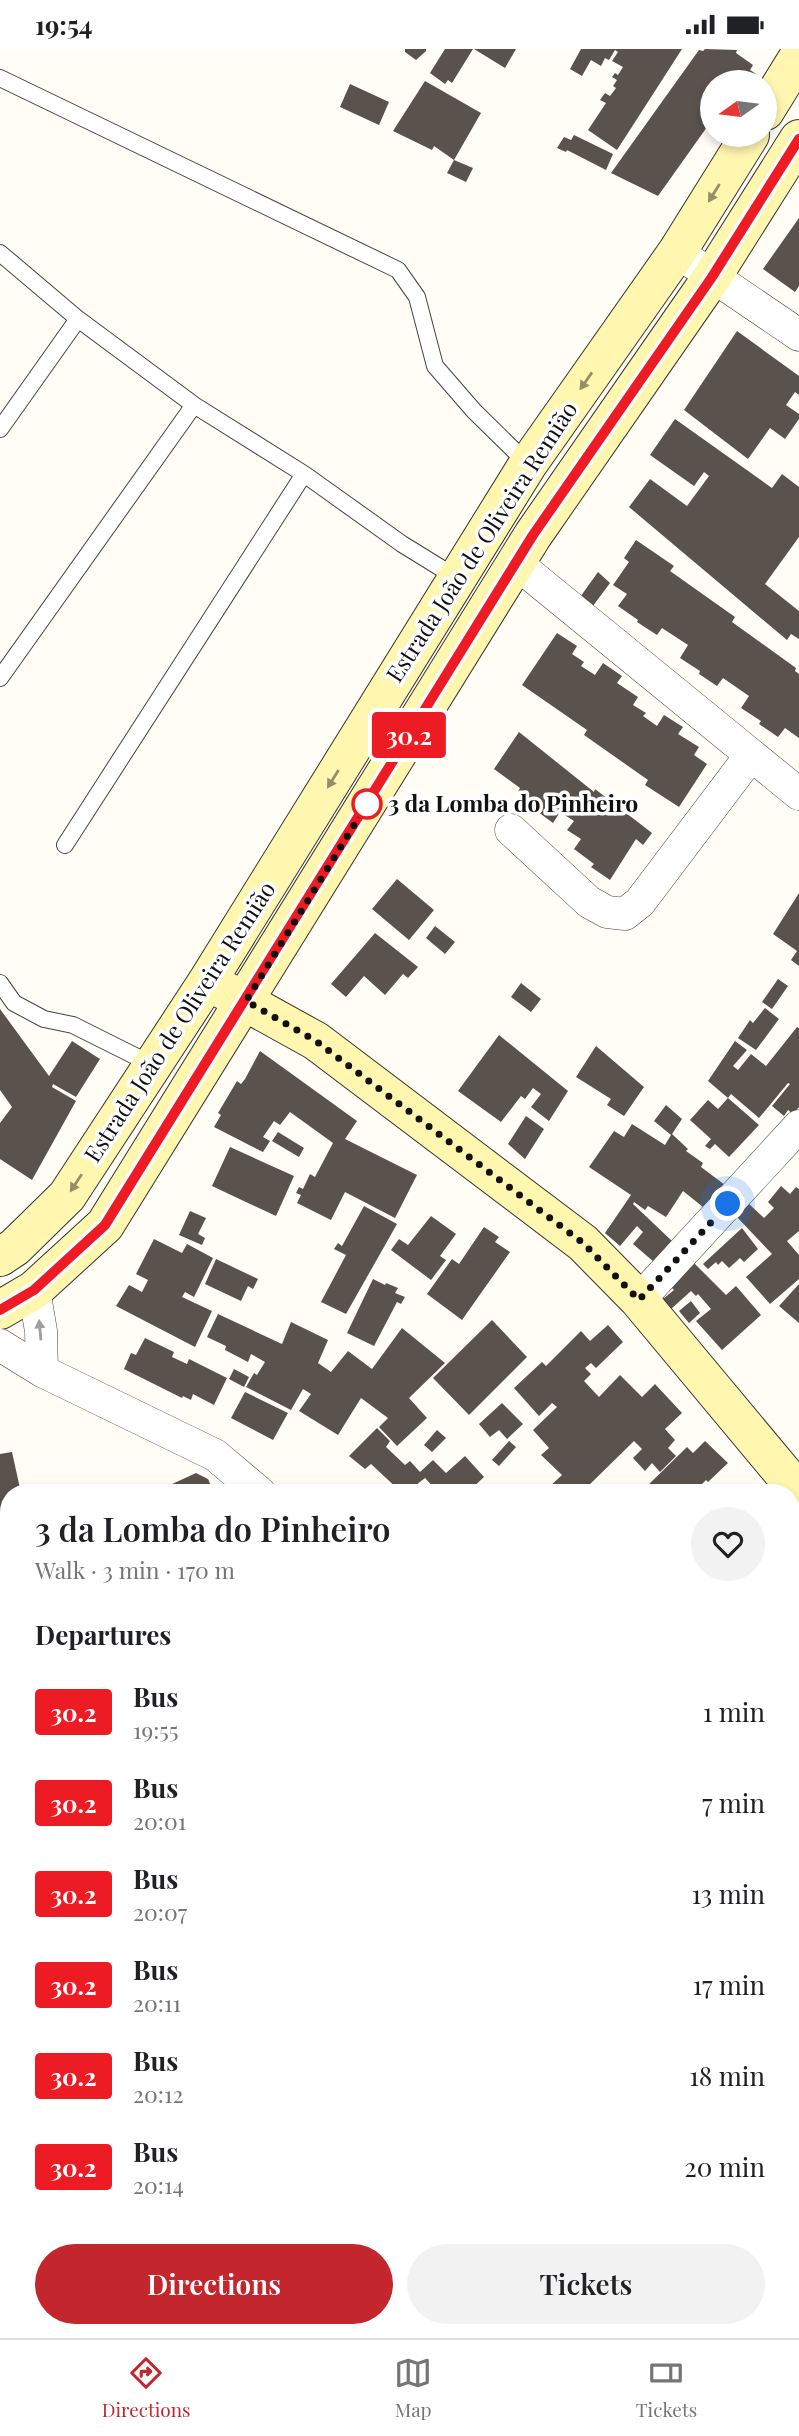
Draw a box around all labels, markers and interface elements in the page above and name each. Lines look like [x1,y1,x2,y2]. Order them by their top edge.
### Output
text: 19:54 [35,7,93,42]
north arrow [700,70,777,147]
map controls [700,70,777,147]
one-way arrow [707,183,720,202]
one-way arrow [579,372,593,390]
street label: Estrada João de Oliveira Remião [378,395,583,688]
line badge: 30.2 [360,712,458,758]
text: 30.2 [386,719,432,751]
one-way arrow [326,770,339,789]
place label: 3 da Lomba do Pinheiro [388,787,638,818]
marker: 3 da Lomba do Pinheiro [352,789,382,819]
street label: Estrada João de Oliveira Remião [76,875,281,1168]
one-way arrow [69,1174,83,1192]
your location [710,1186,745,1221]
one-way arrow [34,1319,45,1341]
text: 3 da Lomba do Pinheiro [35,1506,390,1550]
button: heart [691,1507,765,1581]
text: Walk · 3 min · 170 m [35,1554,235,1585]
text: Departures [35,1617,171,1652]
text: Bus [133,1679,178,1714]
text: 1 min [703,1694,765,1729]
text: 30.2 [50,1696,97,1728]
text: 19:55 [133,1714,178,1745]
text: Bus [133,1770,178,1805]
text: 7 min [702,1785,765,1820]
text: 30.2 [50,1787,97,1819]
text: 20:01 [133,1805,186,1836]
text: Bus [133,1861,178,1896]
text: 13 min [691,1876,765,1911]
text: 30.2 [50,1878,97,1910]
text: 20:07 [133,1896,187,1927]
text: Bus [133,1952,178,1987]
text: 17 min [692,1967,765,2002]
text: 30.2 [50,1969,97,2001]
text: 20:11 [133,1987,181,2018]
text: Bus [133,2043,178,2078]
text: 18 min [689,2058,765,2093]
text: 30.2 [50,2060,97,2092]
text: 20:12 [133,2078,183,2109]
text: Bus [133,2134,178,2169]
text: 20 min [684,2149,765,2184]
text: 30.2 [50,2151,97,2183]
text: 20:14 [133,2169,184,2200]
button: Directions [35,2244,393,2324]
button: Tickets [407,2244,765,2324]
tab: Directions [102,2354,191,2422]
tab: Map [394,2354,432,2422]
tab: Tickets [636,2354,697,2422]

